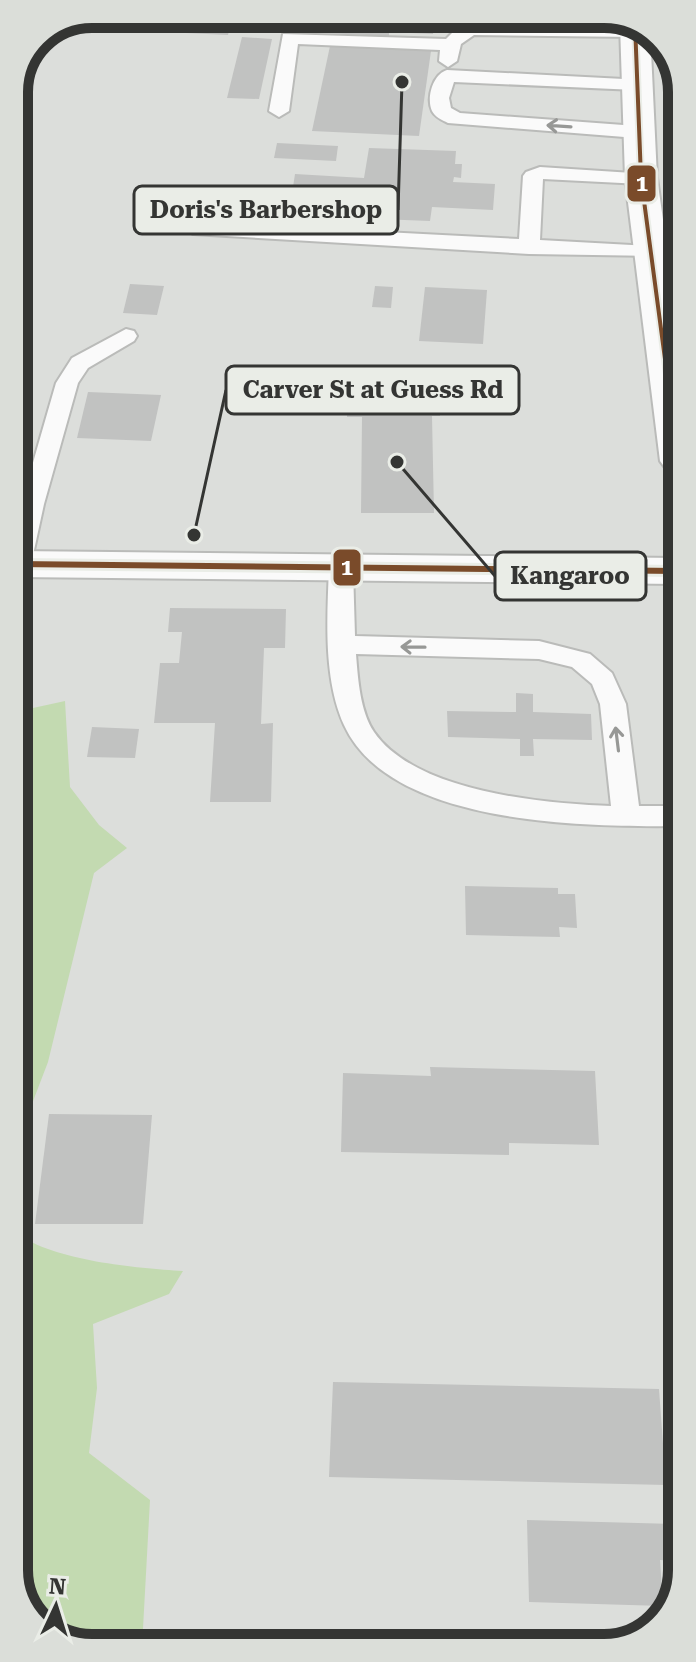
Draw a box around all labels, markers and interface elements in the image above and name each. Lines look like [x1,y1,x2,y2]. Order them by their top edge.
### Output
one-way arrow [546,118,573,133]
line badge: 1 [626,164,657,203]
text: 1 [636,171,648,196]
callout: Doris's Barbershop [134,186,398,234]
text: Doris's Barbershop [150,196,382,224]
callout: Carver St at Guess Rd [226,366,519,414]
text: Carver St at Guess Rd [243,376,503,404]
line badge: 1 [332,548,362,587]
callout: Kangaroo [495,552,646,600]
text: 1 [341,555,353,580]
text: Kangaroo [510,562,630,590]
one-way arrow [400,639,427,655]
one-way arrow [610,726,625,753]
north arrow [16,1566,96,1646]
text: N [48,1573,67,1600]

